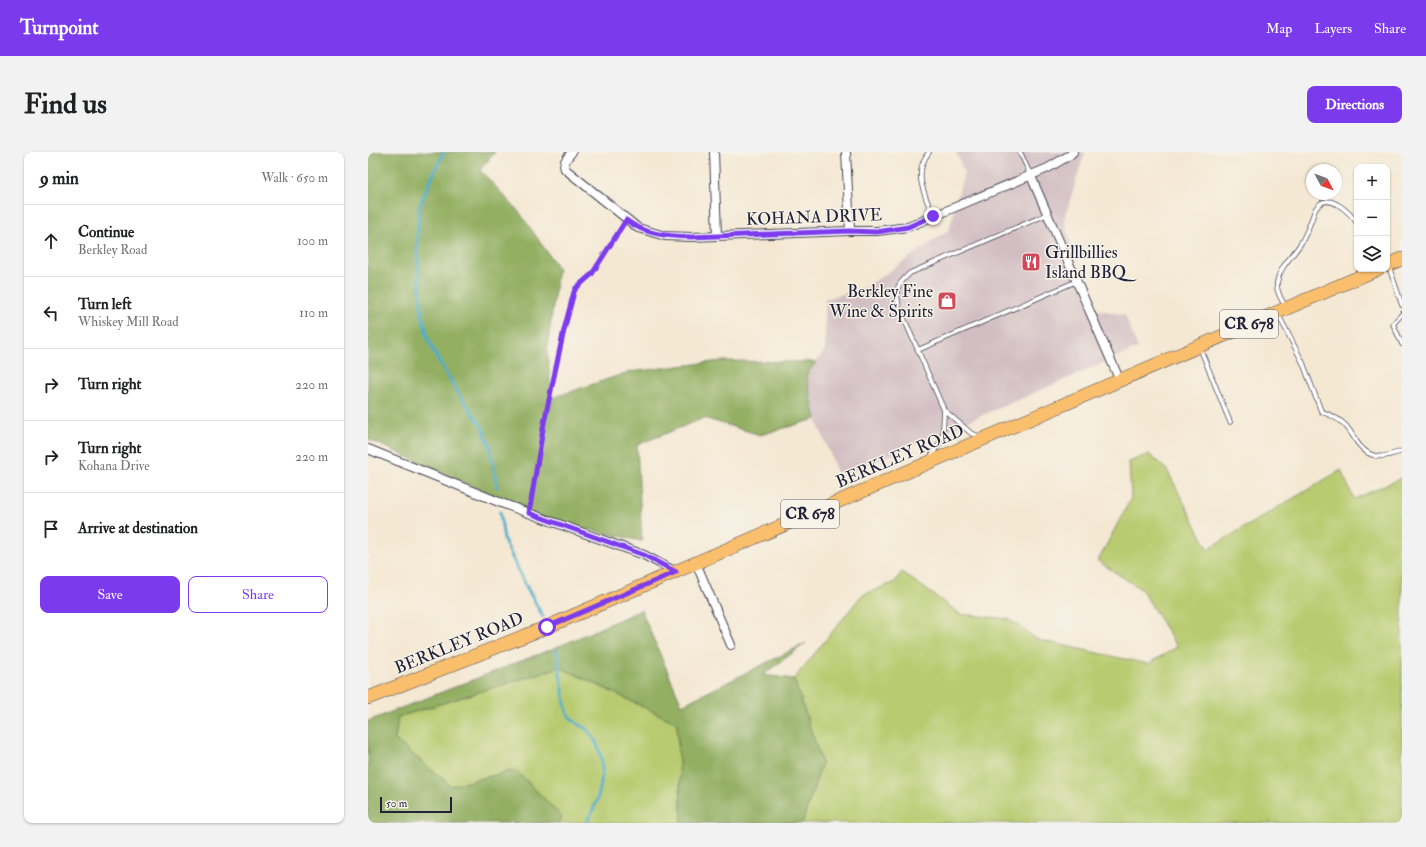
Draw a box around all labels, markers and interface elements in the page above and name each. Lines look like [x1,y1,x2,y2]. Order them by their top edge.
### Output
text: Turnpoint [20,16,98,40]
text: Map [1266,20,1292,37]
text: Layers [1314,20,1352,37]
text: Share [1374,20,1406,37]
button: Directions [1307,86,1402,123]
text: Find us [24,87,107,122]
north arrow [1306,164,1342,200]
map controls [1354,164,1390,272]
button: + [1354,164,1390,200]
text: 9 min [40,168,79,189]
text: Walk · 650 m [261,170,328,186]
button: − [1354,200,1390,236]
street label: KOHANA DRIVE [746,204,882,230]
route end [924,207,942,225]
text: Continue [78,223,134,242]
icon: ahead [40,230,62,252]
text: 100 m [297,233,328,249]
button: layers [1354,236,1390,272]
text: Berkley Road [78,242,147,258]
place label: Grillbillies Island BBQ [1045,242,1137,283]
restaurant icon: Grillbillies Island BBQ [1020,251,1042,273]
place label: Berkley Fine Wine & Spirits [828,281,933,323]
shop icon: Berkley Fine Wine & Spirits [936,290,958,312]
text: Turn left [78,295,132,314]
icon: left [40,302,62,324]
text: 110 m [299,305,328,321]
road number: CR 678 [1220,310,1278,338]
text: Whiskey Mill Road [78,314,179,330]
icon: right [40,374,62,396]
text: Turn right [78,375,141,394]
text: 220 m [295,377,328,393]
street label: BERKLEY ROAD [833,420,967,492]
text: Turn right [78,439,141,458]
icon: right [40,446,62,468]
text: 220 m [295,449,328,465]
text: Kohana Drive [78,458,150,474]
road number: CR 678 [781,500,839,528]
icon: arrive [40,518,62,540]
text: Arrive at destination [78,519,198,538]
button: Save [40,576,180,613]
button: Share [188,576,328,613]
street label: BERKLEY ROAD [391,608,527,678]
route start [538,618,556,636]
scale bar [380,795,452,814]
text: 50 m [386,797,407,810]

